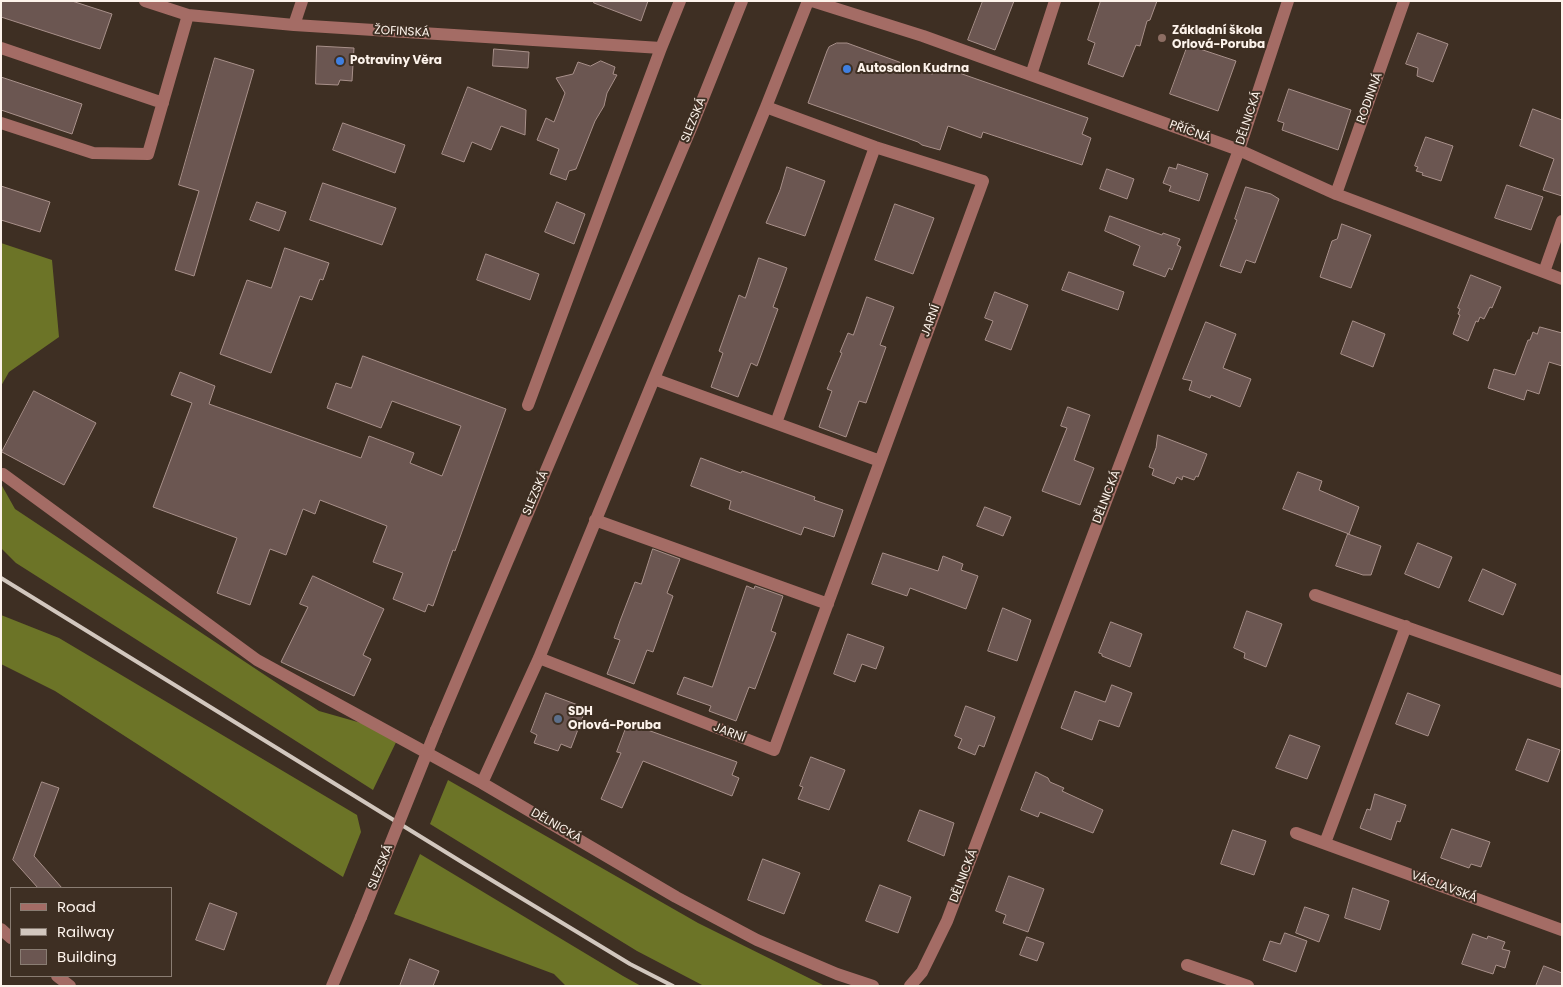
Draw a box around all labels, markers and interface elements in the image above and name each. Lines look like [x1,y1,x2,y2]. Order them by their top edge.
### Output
street label: ŽOFINSKÁ [374,23,430,41]
place label: Základní škola Orlová-Poruba [1172,24,1265,52]
marker: Základní škola Orlová-Poruba [1156,32,1168,44]
place label: Potraviny Věra [350,54,442,68]
marker: Potraviny Věra [334,55,346,67]
place label: Autosalon Kudrna [857,62,969,76]
marker: Autosalon Kudrna [841,63,853,75]
street label: RODINNÁ [1354,71,1386,125]
street label: DĚLNICKÁ [1234,89,1264,147]
street label: SLEZSKÁ [678,95,710,145]
street label: PŘÍČNÁ [1167,118,1213,146]
street label: JARNÍ [919,303,943,339]
street label: SLEZSKÁ [520,468,552,518]
street label: DĚLNICKÁ [1090,468,1124,526]
place label: SDH Orlová-Poruba [568,705,661,733]
marker: SDH Orlová-Poruba [552,713,564,725]
street label: JARNÍ [711,720,747,746]
street label: DĚLNICKÁ [528,806,584,846]
street label: SLEZSKÁ [365,842,397,892]
street label: DĚLNICKÁ [947,847,981,905]
street label: VÁCLAVSKÁ [1409,868,1479,906]
legend [10,887,172,977]
text: Road [57,896,96,917]
text: Railway [57,921,115,942]
text: Building [57,946,117,967]

